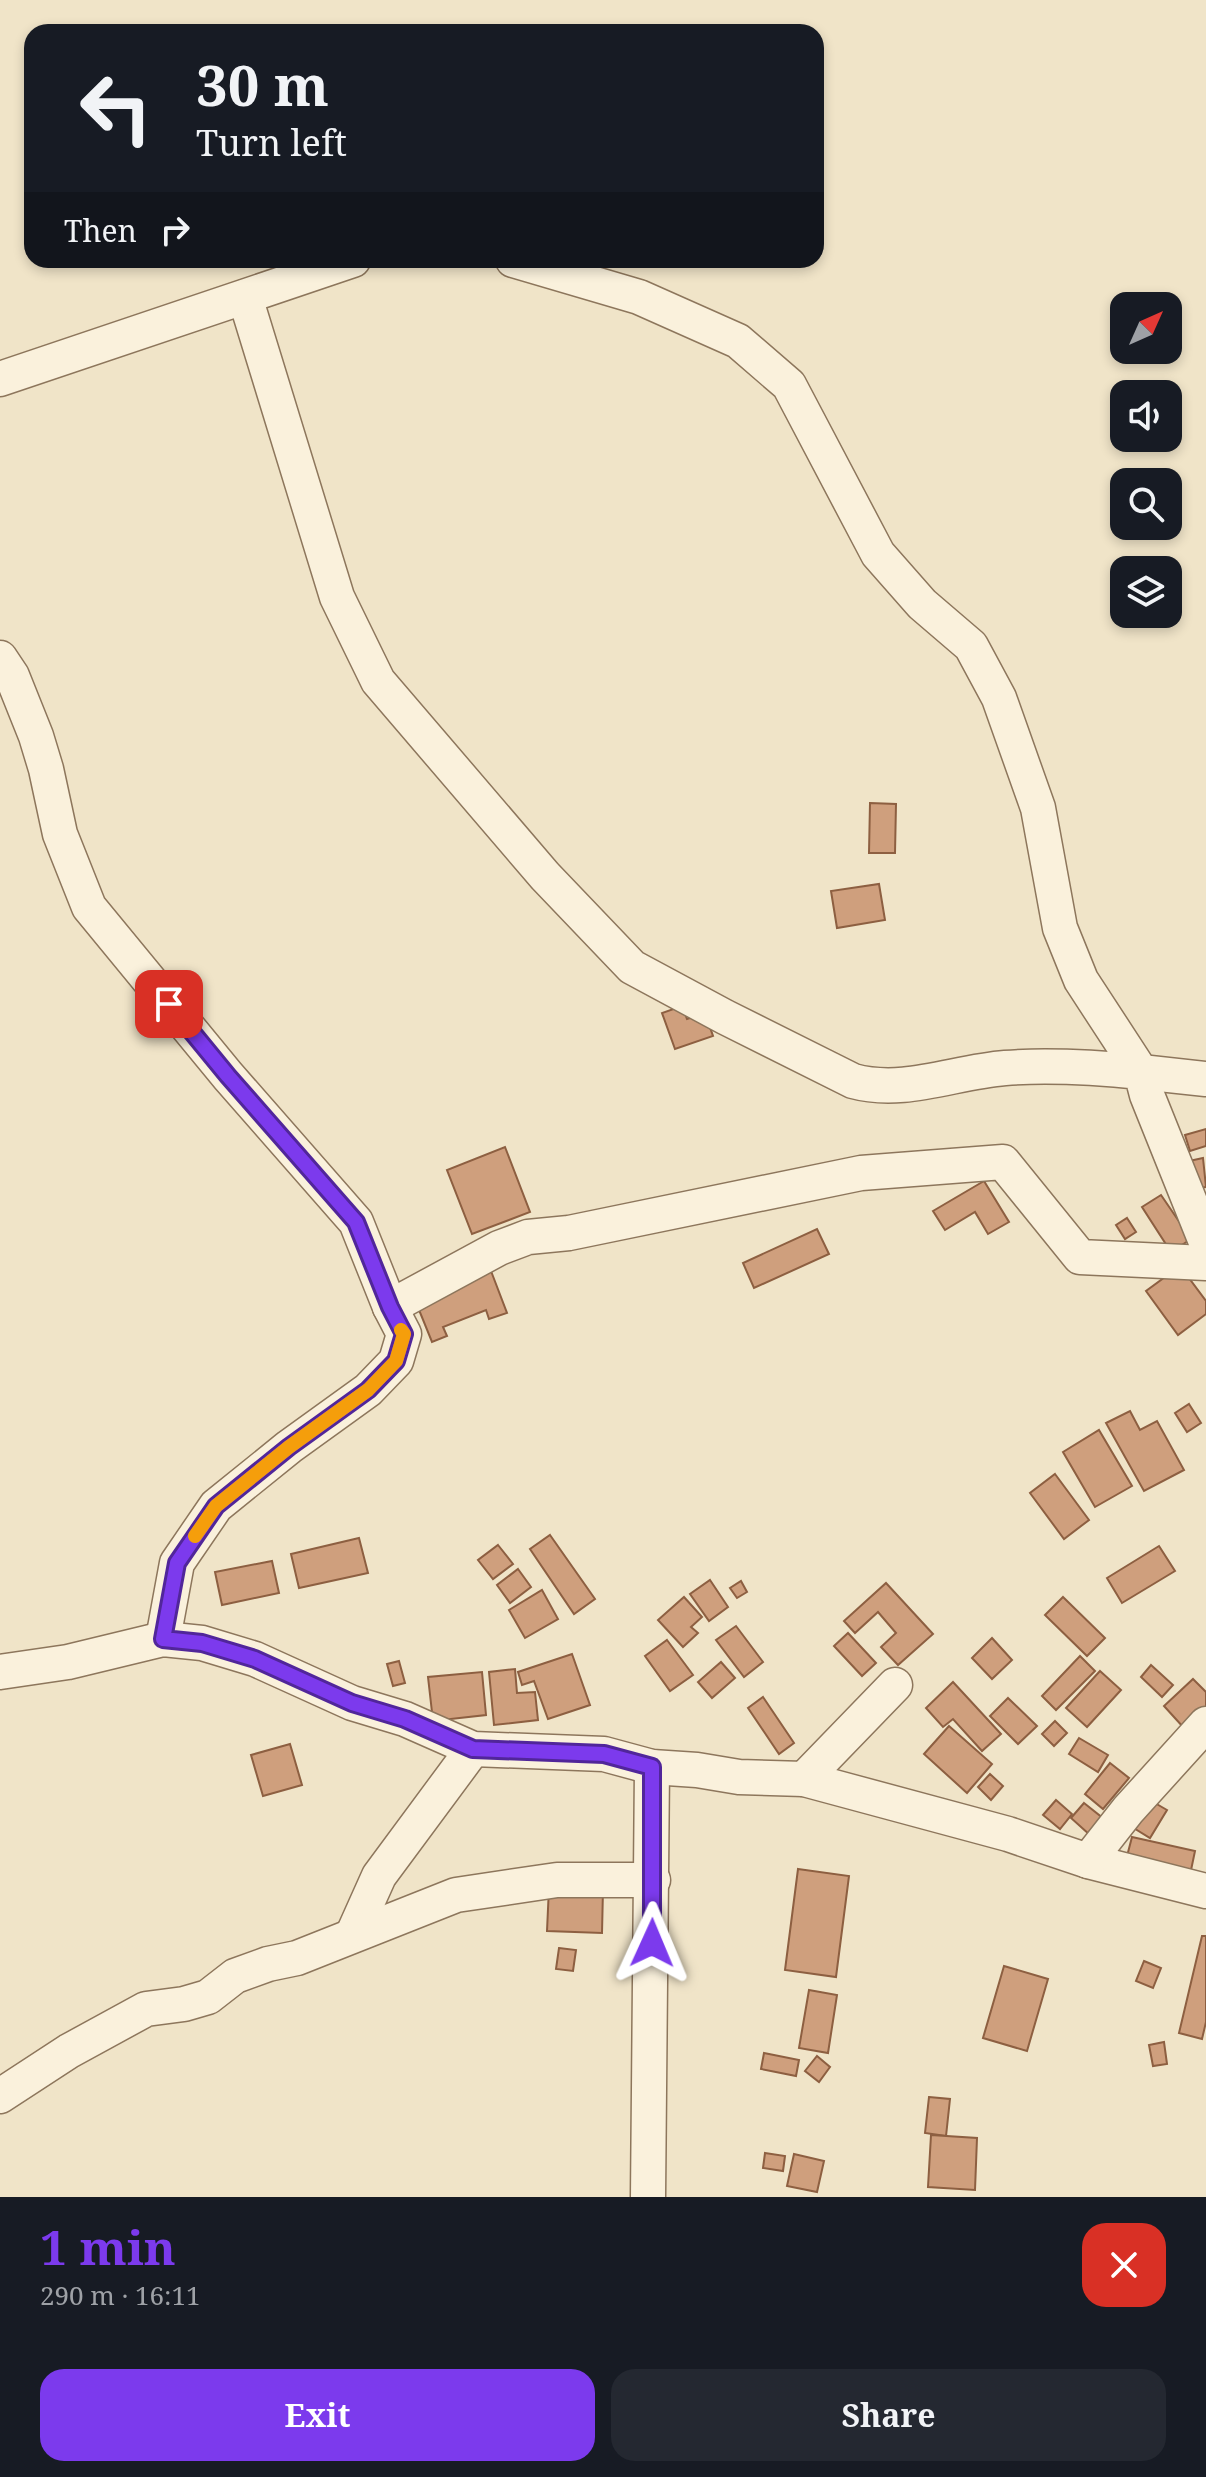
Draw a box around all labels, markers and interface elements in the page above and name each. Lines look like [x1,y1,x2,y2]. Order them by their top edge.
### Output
text: 30 m [196,46,329,122]
icon: left [64,56,168,160]
text: Turn left [196,118,347,167]
icon: right [153,208,197,252]
text: Then [64,210,137,251]
north arrow [1110,292,1182,364]
map controls [1110,292,1182,628]
button: sound [1110,380,1182,452]
button: search [1110,468,1182,540]
button: layers [1110,556,1182,628]
pin [135,970,203,1038]
icon: arrive [147,982,191,1026]
position arrow [610,1901,694,1985]
text: 1 min [40,2214,176,2279]
button: close [1082,2223,1166,2307]
text: 290 m · 16:11 [40,2277,201,2313]
button: Exit [40,2369,595,2461]
button: Share [611,2369,1166,2461]

